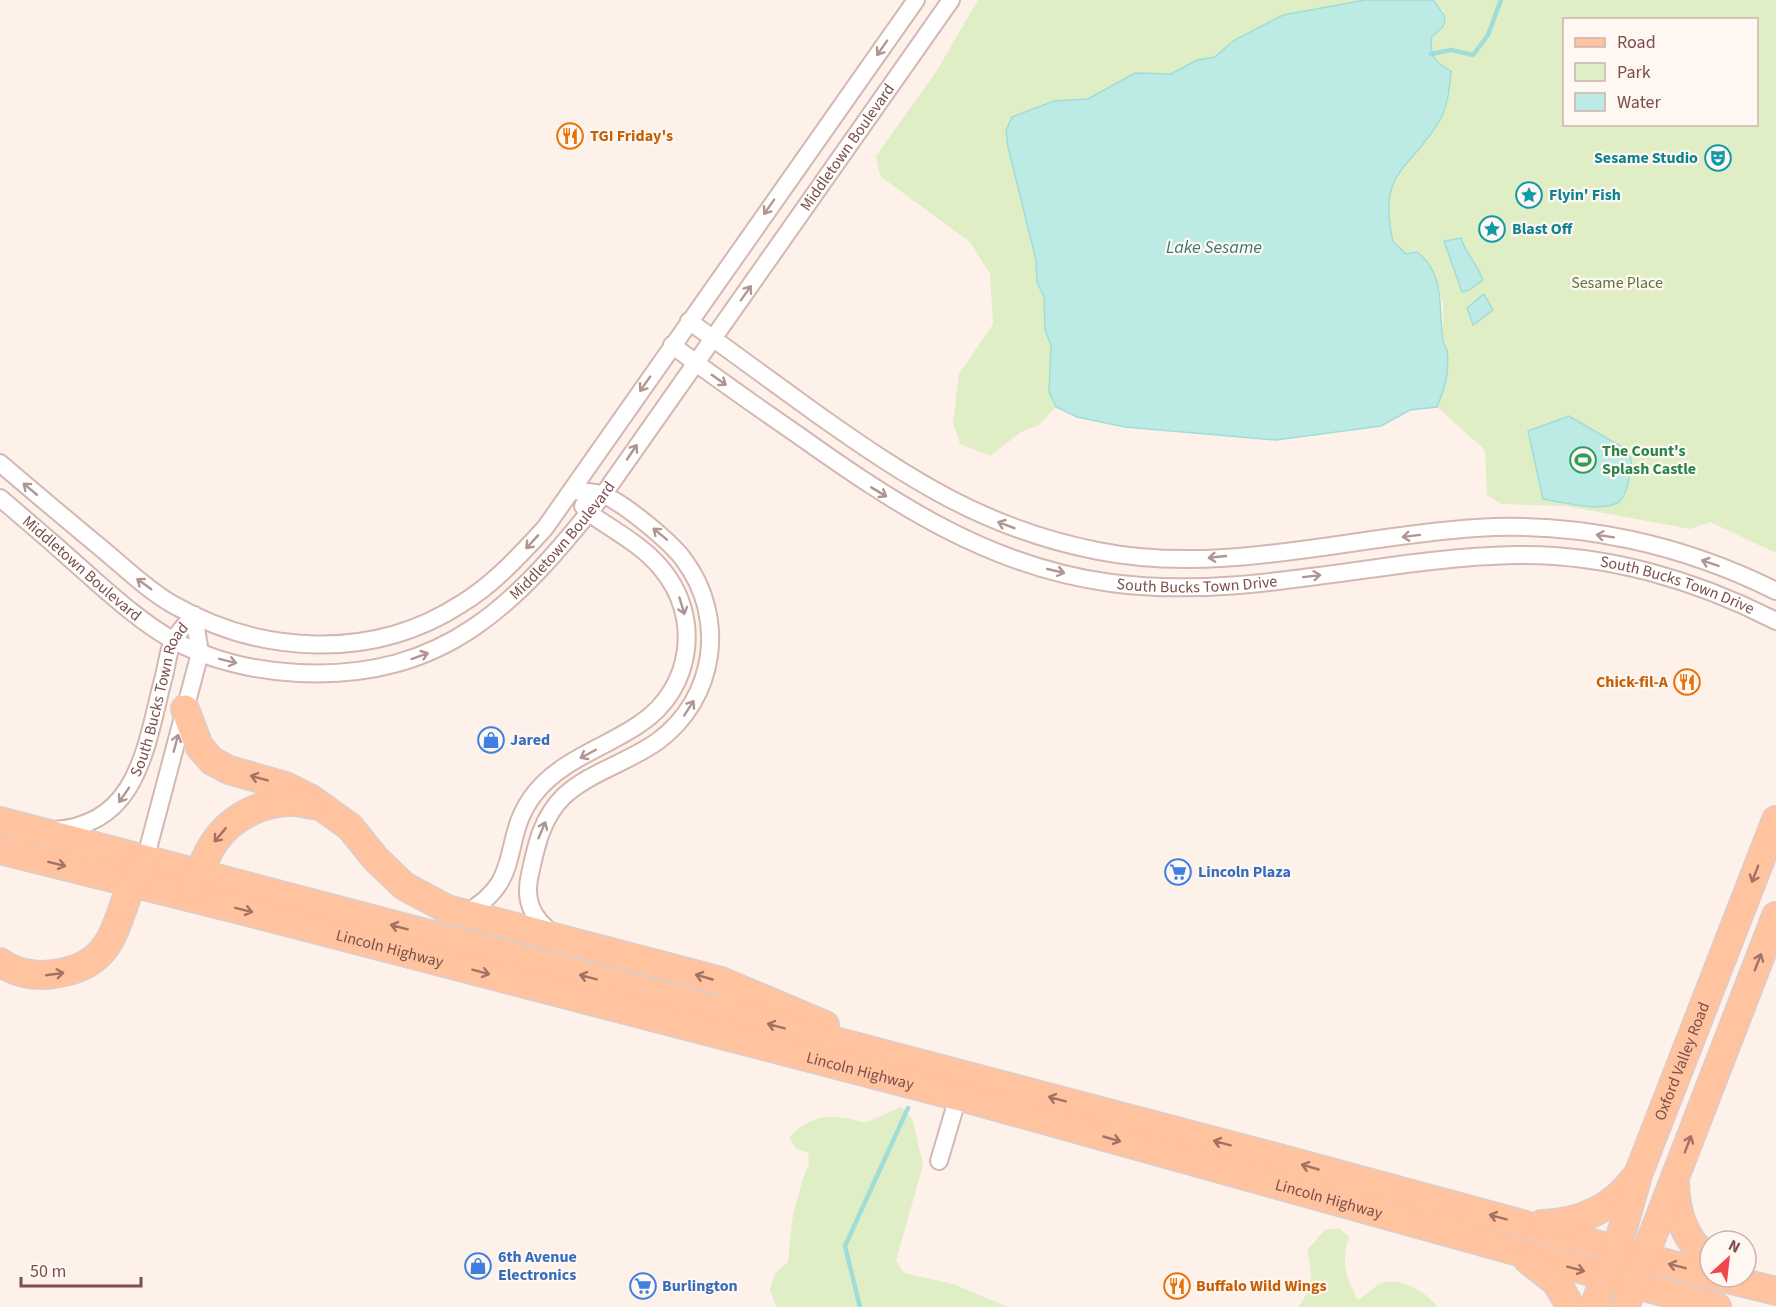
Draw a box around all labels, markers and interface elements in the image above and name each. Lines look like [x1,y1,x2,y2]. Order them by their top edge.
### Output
legend [1563,18,1758,126]
text: Road [1617,30,1656,55]
one-way arrow [876,39,888,55]
text: Park [1617,60,1651,85]
street label: Middletown Boulevard [795,79,900,216]
text: Water [1617,90,1661,115]
restaurant icon: TGI Friday's [555,121,585,151]
place label: TGI Friday's [590,125,673,147]
theatre icon: Sesame Studio [1703,143,1733,173]
place label: Sesame Studio [1594,147,1698,169]
place icon: Flyin' Fish [1514,180,1544,210]
place label: Flyin' Fish [1549,184,1621,206]
one-way arrow [763,199,775,215]
place icon: Blast Off [1477,214,1507,244]
place label: Blast Off [1512,218,1574,240]
water label: Lake Sesame [1166,235,1262,260]
park label: Sesame Place [1571,272,1663,294]
one-way arrow [740,286,752,302]
one-way arrow [711,374,727,386]
one-way arrow [639,375,651,391]
place label: The Count's Splash Castle [1602,440,1696,480]
one-way arrow [626,444,638,460]
sports icon: The Count's Splash Castle [1568,445,1598,475]
street label: Middletown Boulevard [505,477,620,605]
one-way arrow [23,483,39,496]
one-way arrow [870,486,887,498]
street label: Middletown Boulevard [18,511,146,626]
one-way arrow [997,519,1015,530]
one-way arrow [652,528,668,541]
one-way arrow [1596,530,1616,541]
one-way arrow [1402,531,1422,542]
one-way arrow [525,534,539,549]
street label: South Bucks Town Drive [1598,551,1758,620]
one-way arrow [1208,552,1228,563]
one-way arrow [1701,556,1720,567]
one-way arrow [1046,566,1065,577]
street label: South Bucks Town Drive [1115,570,1278,598]
one-way arrow [1301,571,1321,582]
one-way arrow [137,578,153,590]
one-way arrow [677,596,688,615]
street label: South Bucks Town Road [125,618,194,780]
one-way arrow [410,650,429,661]
one-way arrow [218,655,237,667]
restaurant icon: Chick-fil-A [1672,667,1702,697]
place label: Chick-fil-A [1596,671,1669,693]
one-way arrow [683,700,695,717]
shop icon: Jared [476,725,506,755]
place label: Jared [510,729,550,751]
one-way arrow [171,734,183,753]
one-way arrow [580,748,597,760]
one-way arrow [250,772,269,784]
one-way arrow [118,787,130,803]
one-way arrow [537,821,548,839]
one-way arrow [214,827,227,843]
supermarket icon: Lincoln Plaza [1163,857,1193,887]
one-way arrow [47,858,66,870]
place label: Lincoln Plaza [1198,861,1291,883]
one-way arrow [1749,864,1760,883]
one-way arrow [234,905,253,917]
one-way arrow [390,921,409,933]
street label: Lincoln Highway [334,924,446,973]
one-way arrow [1753,953,1764,972]
one-way arrow [472,967,491,979]
one-way arrow [45,968,65,979]
one-way arrow [578,970,597,982]
one-way arrow [695,971,714,982]
street label: Oxford Valley Road [1649,999,1715,1124]
one-way arrow [767,1020,786,1031]
street label: Lincoln Highway [804,1047,917,1096]
one-way arrow [1048,1093,1067,1105]
one-way arrow [1102,1134,1121,1145]
one-way arrow [1683,1135,1694,1154]
one-way arrow [1213,1137,1232,1148]
one-way arrow [1301,1160,1320,1172]
street label: Lincoln Highway [1273,1174,1385,1225]
one-way arrow [1489,1211,1508,1222]
north arrow [1698,1229,1758,1289]
text: N [1725,1234,1744,1259]
place label: 6th Avenue Electronics [498,1246,577,1286]
scale bar [21,1250,141,1288]
shop icon: 6th Avenue Electronics [463,1251,493,1281]
text: 50 m [30,1259,66,1284]
one-way arrow [1668,1260,1687,1272]
one-way arrow [1566,1264,1585,1275]
supermarket icon: Burlington [628,1271,658,1301]
restaurant icon: Buffalo Wild Wings [1162,1271,1192,1301]
place label: Burlington [662,1275,738,1297]
place label: Buffalo Wild Wings [1196,1275,1327,1297]

